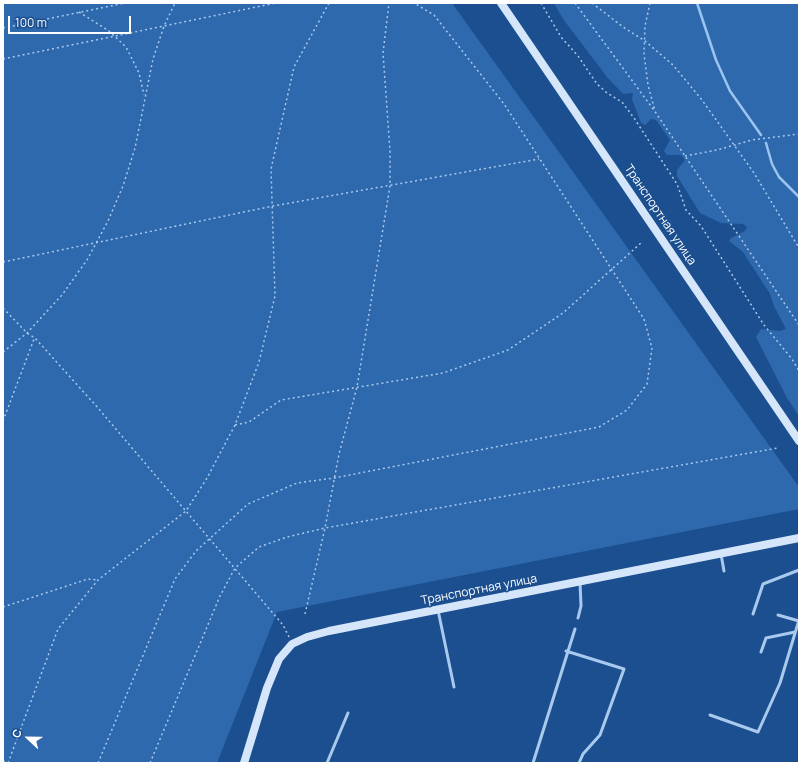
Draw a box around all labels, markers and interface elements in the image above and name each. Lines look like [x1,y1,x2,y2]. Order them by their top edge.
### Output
scale bar [10,8,133,34]
text: 100 m [15,14,47,31]
street label: Транспортная улица [621,162,699,268]
street label: Транспортная улица [420,572,538,608]
north arrow [8,718,48,758]
text: С [8,727,25,740]

